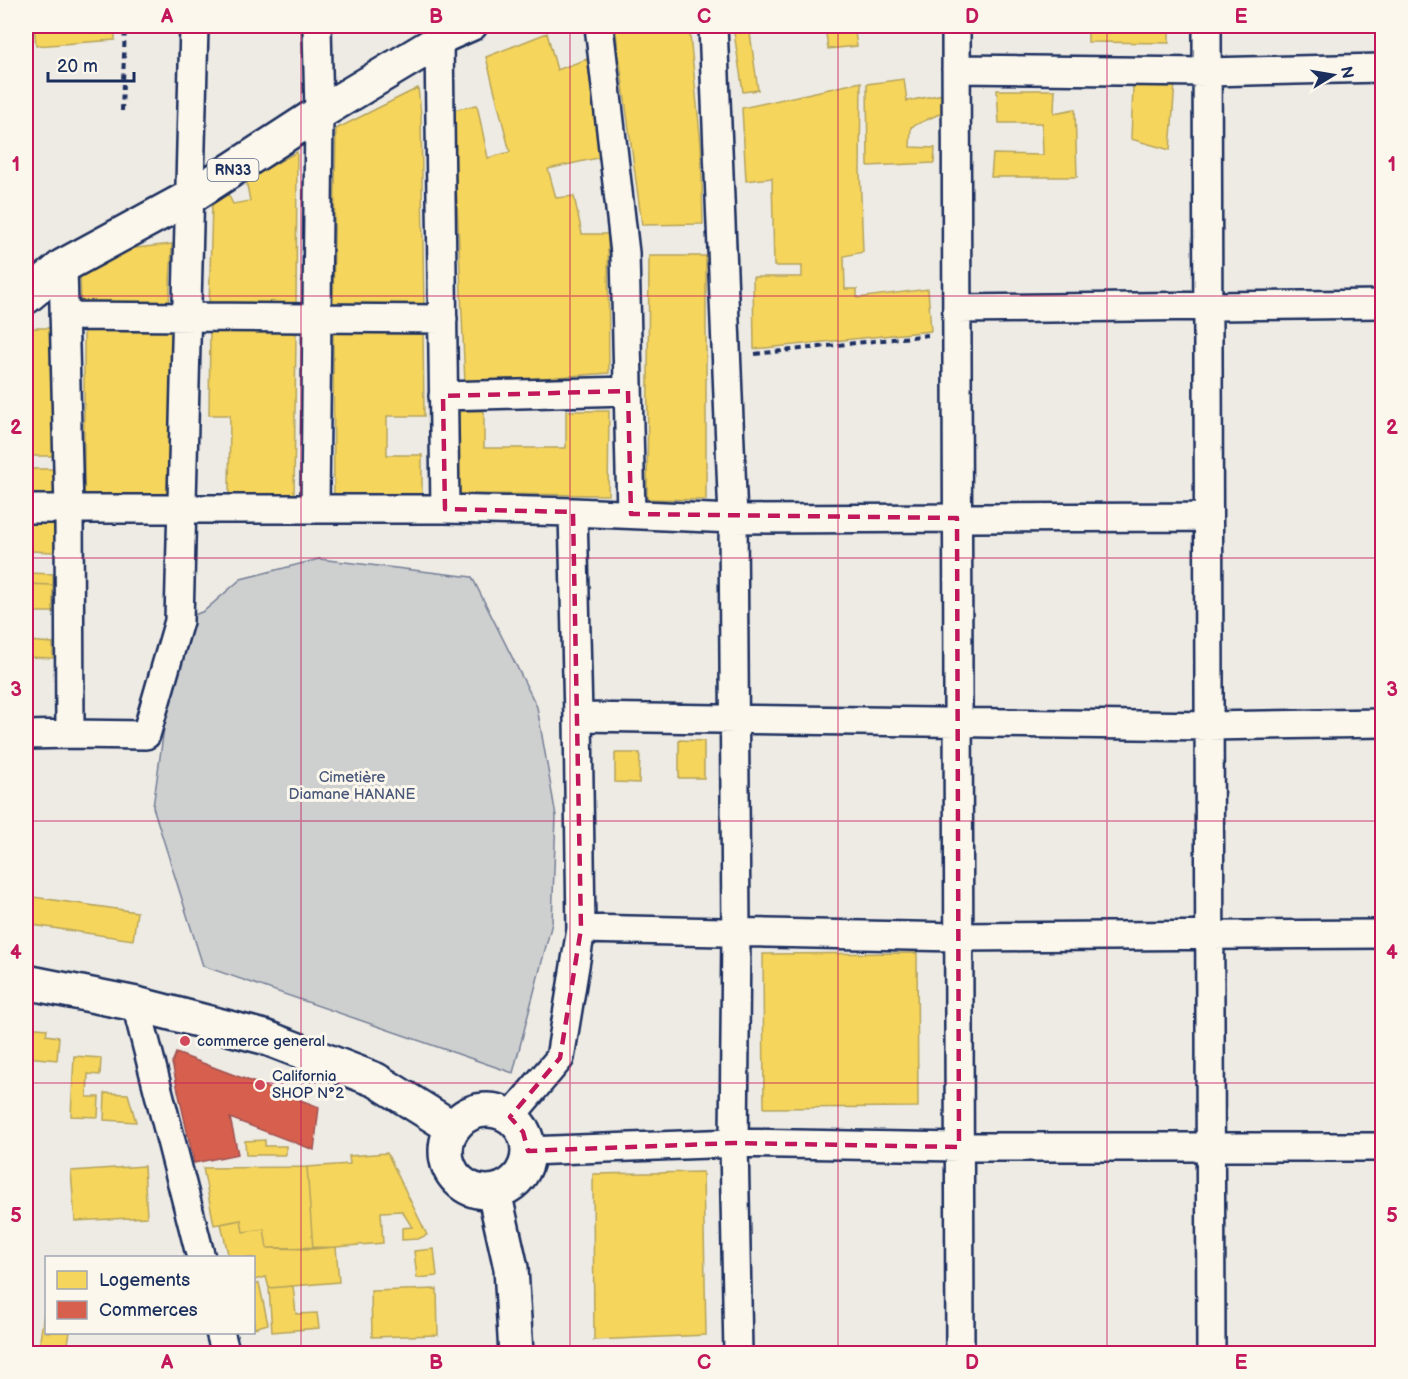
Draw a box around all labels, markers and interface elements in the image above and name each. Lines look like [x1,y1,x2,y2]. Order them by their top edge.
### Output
text: A [160,5,174,29]
text: B [429,5,443,29]
text: C [697,5,711,29]
text: D [965,5,979,29]
text: E [1235,5,1248,29]
scale bar [48,45,134,83]
north arrow [1303,45,1363,105]
text: 20 m [57,56,98,77]
text: N [1336,65,1357,80]
text: 1 [12,153,20,177]
text: 1 [1388,153,1396,177]
road number: RN33 [208,159,258,181]
text: 2 [10,416,22,440]
text: 2 [1386,416,1398,440]
text: 3 [10,678,22,702]
text: 3 [1386,678,1398,702]
park label: Cimetière Diamane HANANE [289,768,416,804]
text: 4 [10,941,22,965]
text: 4 [1386,941,1398,965]
place label: commerce general [197,1032,325,1051]
marker: commerce general [178,1034,192,1048]
place label: California SHOP N°2 [272,1067,344,1103]
marker: California SHOP N°2 [253,1078,267,1092]
text: 5 [10,1204,22,1228]
text: 5 [1386,1204,1398,1228]
legend [45,1256,255,1334]
text: Logements [99,1270,190,1291]
text: Commerces [99,1300,198,1321]
text: A [160,1351,174,1375]
text: B [429,1351,443,1375]
text: C [697,1351,711,1375]
text: D [965,1351,979,1375]
text: E [1235,1351,1248,1375]

